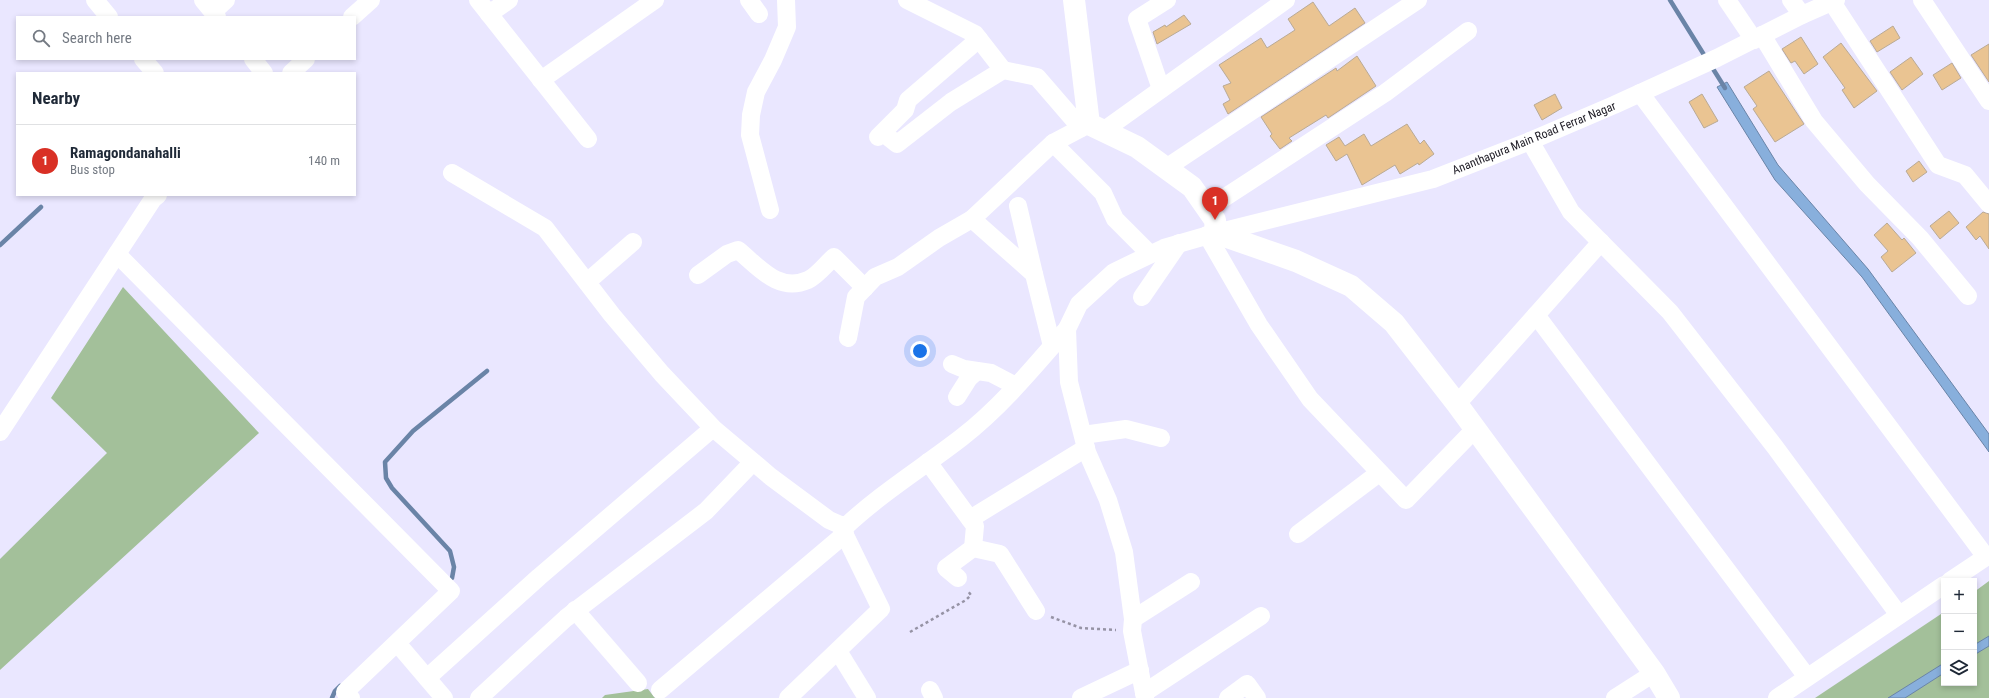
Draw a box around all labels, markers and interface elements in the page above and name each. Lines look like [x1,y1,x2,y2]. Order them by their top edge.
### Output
search box [16,16,356,60]
icon: search [30,27,52,49]
text: Search here [62,29,132,47]
text: Nearby [32,88,80,108]
street label: Ananthapura Main Road Ferrar Nagar [1450,99,1618,177]
text: Ramagondanahalli [70,144,181,162]
text: 1 [42,153,48,168]
text: 140 m [308,153,340,168]
text: Bus stop [70,162,115,177]
pin: 1 [1202,187,1228,220]
your location [910,341,930,361]
map controls [1941,578,1977,686]
button: + [1941,578,1977,614]
button: − [1941,614,1977,650]
button: layers [1941,650,1977,686]

